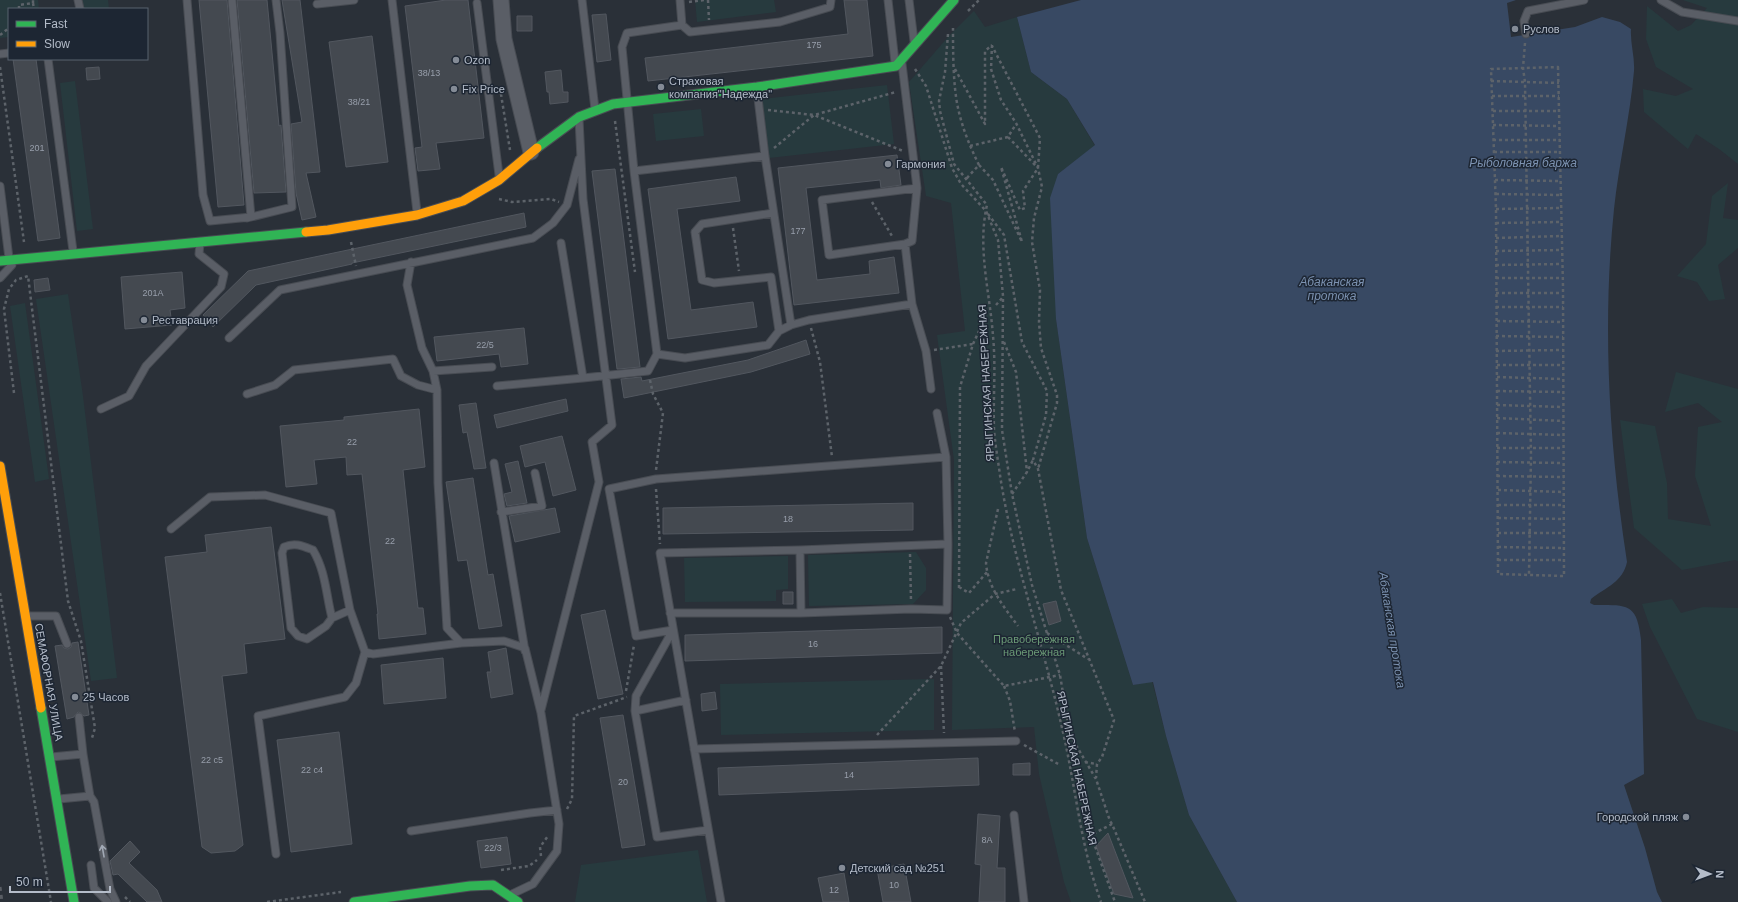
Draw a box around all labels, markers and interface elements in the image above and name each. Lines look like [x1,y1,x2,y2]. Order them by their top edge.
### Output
legend [8,8,148,60]
text: Fast [44,17,68,31]
place label: Руслов [1523,23,1560,35]
marker: Руслов [1510,24,1520,34]
text: Slow [44,37,70,51]
house number: 175 [806,40,822,50]
place label: Ozon [464,54,490,66]
marker: Ozon [451,55,461,65]
house number: 38/13 [418,68,440,78]
place label: Страховая компания"Надежда" [669,75,772,100]
marker: Страховая компания"Надежда" [656,82,666,92]
place label: Fix Price [462,83,505,95]
marker: Fix Price [449,84,459,94]
house number: 38/21 [348,97,370,107]
house number: 201 [29,143,45,153]
water label: Рыболовная баржа [1469,156,1577,170]
place label: Гармония [896,158,945,170]
marker: Гармония [883,159,893,169]
house number: 177 [790,226,806,236]
water label: Абаканская протока [1299,275,1365,303]
house number: 201А [142,288,164,298]
street label: ЯРЫГИНСКАЯ НАБЕРЕЖНАЯ [976,304,996,462]
place label: Реставрация [152,314,218,326]
marker: Реставрация [139,315,149,325]
house number: 22/5 [476,340,494,350]
house number: 22 [347,437,357,447]
house number: 18 [783,514,793,524]
house number: 22 [385,536,395,546]
water label: Абаканская протока [1376,570,1408,689]
street label: СЕМАФОРНАЯ УЛИЦА [33,622,65,742]
park label: Правобережная набережная [993,633,1075,658]
house number: 16 [808,639,818,649]
street label: ЯРЫГИНСКАЯ НАБЕРЕЖНАЯ [1055,690,1099,846]
place label: 25 Часов [83,691,129,703]
marker: 25 Часов [70,692,80,702]
house number: 22 с5 [201,755,223,765]
house number: 22 с4 [301,765,323,775]
house number: 14 [844,770,854,780]
house number: 20 [618,777,628,787]
place label: Городской пляж [1597,811,1679,823]
marker: Городской пляж [1681,812,1691,822]
house number: 8А [981,835,993,845]
house number: 22/3 [484,843,502,853]
one-way arrow [98,845,106,858]
north arrow [1690,854,1730,894]
place label: Детский сад №251 [850,862,945,874]
marker: Детский сад №251 [837,863,847,873]
scale bar [10,868,110,894]
text: N [1714,870,1726,878]
text: 50 m [16,875,43,889]
house number: 10 [889,880,899,890]
house number: 12 [829,885,839,895]

